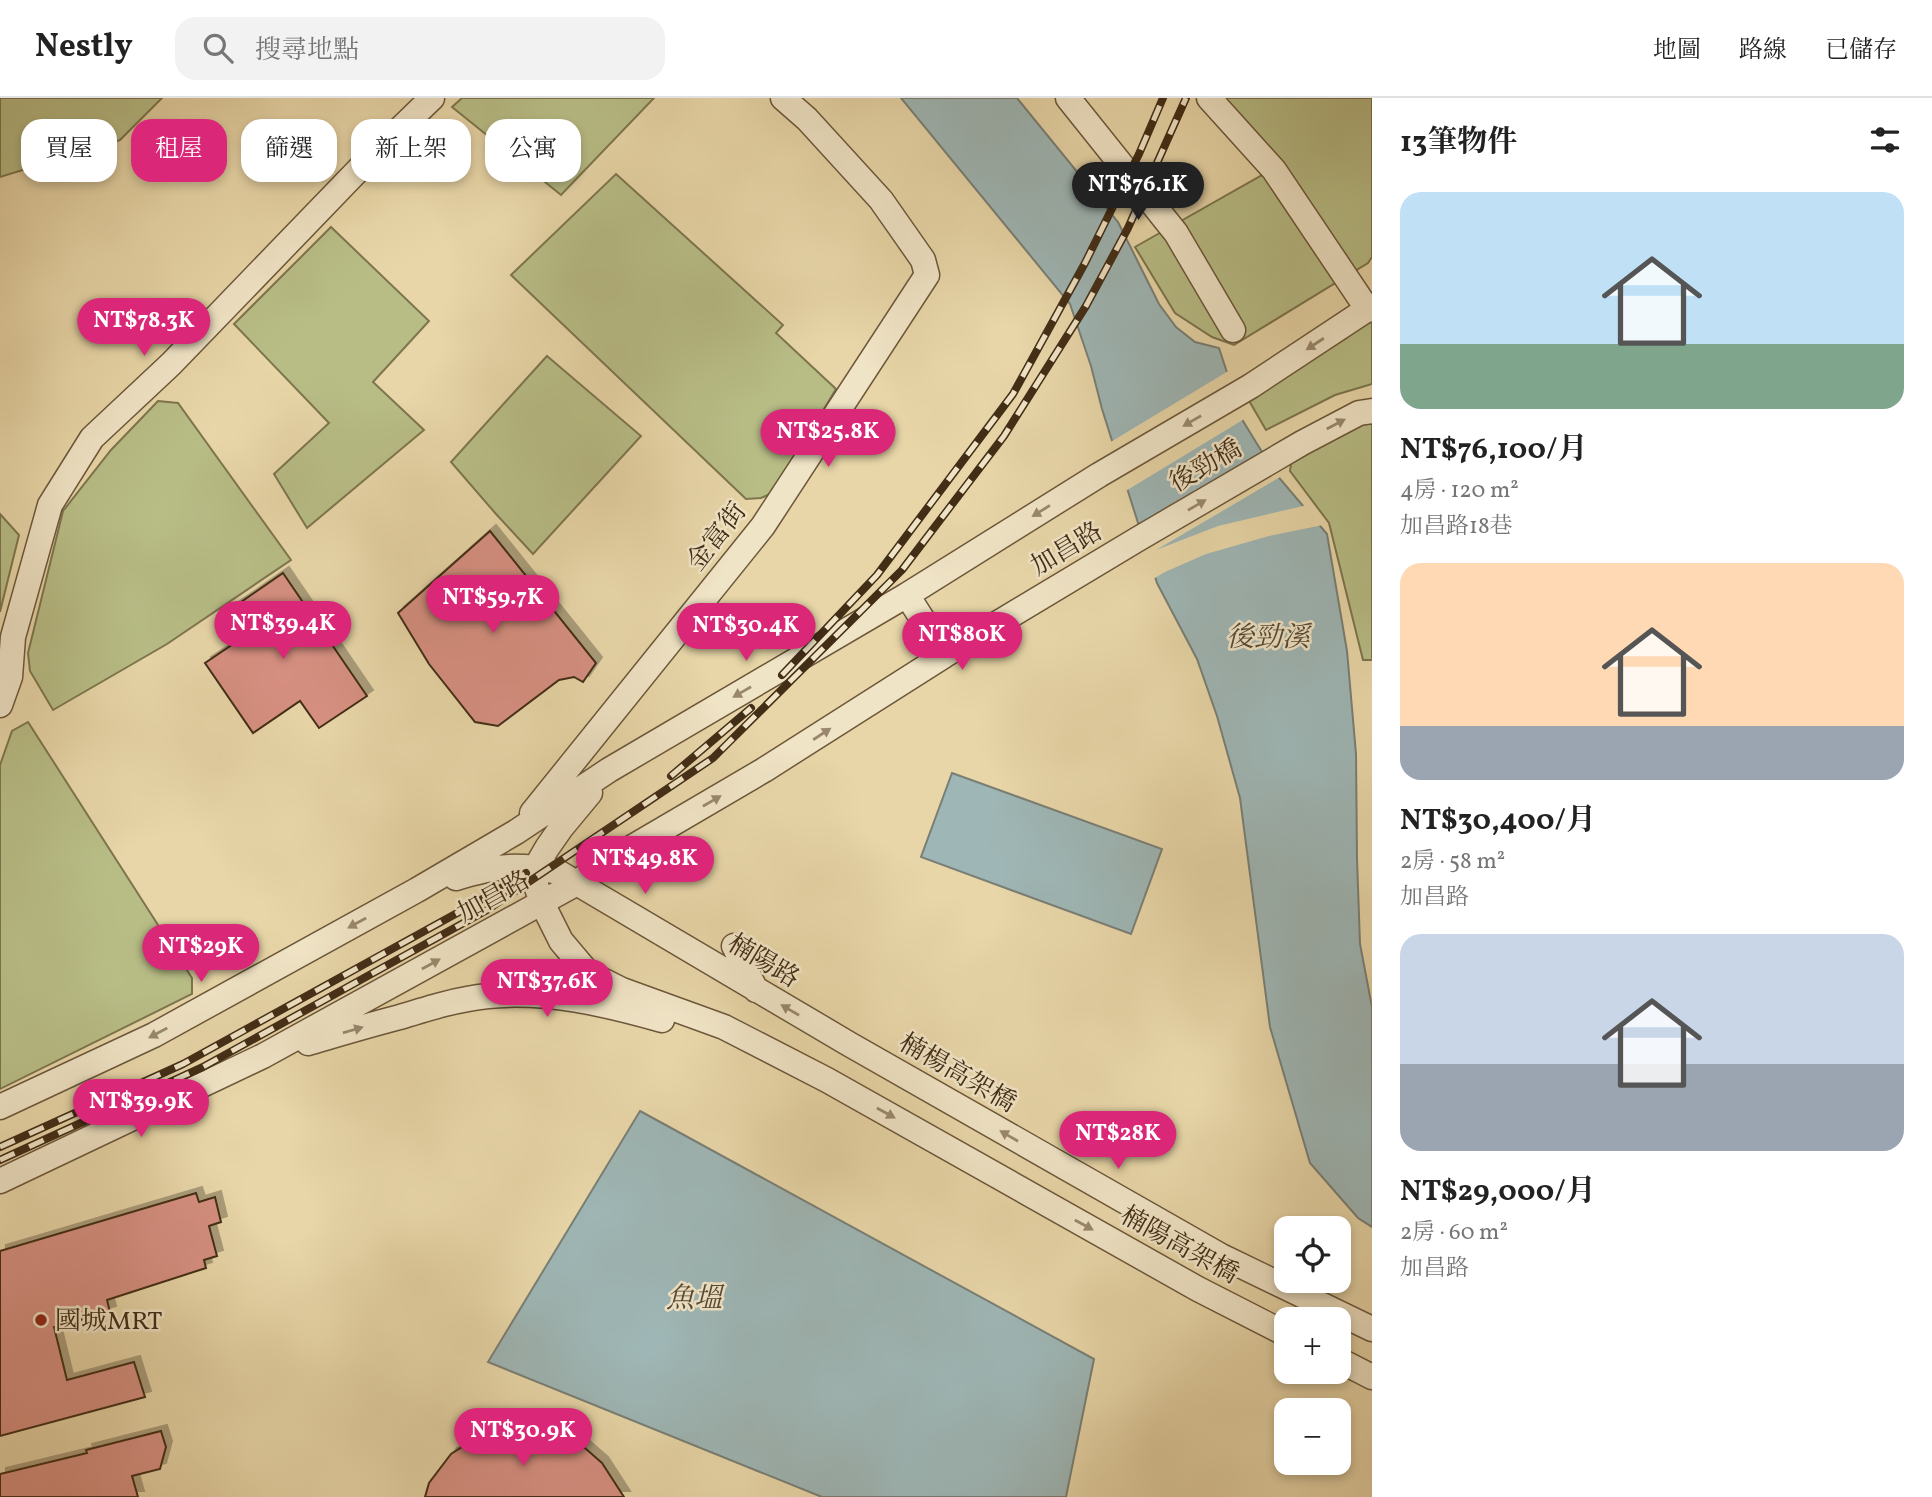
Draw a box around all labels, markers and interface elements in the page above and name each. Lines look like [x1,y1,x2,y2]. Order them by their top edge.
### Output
search box [175,17,665,80]
text: Nestly [35,25,133,71]
icon: search [199,29,237,67]
text: 搜尋地點 [255,33,359,69]
text: 地圖 [1653,34,1701,68]
text: 路線 [1739,34,1787,68]
text: 已儲存 [1825,34,1897,68]
chip: 買屋 [21,119,117,182]
chip: 租屋 [131,119,227,182]
chip: 篩選 [241,119,337,182]
chip: 新上架 [351,119,471,182]
chip: 公寓 [485,119,581,182]
icon: filters [1866,121,1904,159]
text: 13筆物件 [1400,122,1517,164]
pin: NT$76.1K [1066,162,1210,222]
text: NT$76.1K [1088,169,1188,201]
icon: home [1589,238,1715,364]
pin: NT$78.3K [72,299,216,358]
text: NT$78.3K [93,305,195,337]
one-way arrow [1306,337,1325,350]
pin: NT$25.8K [756,410,900,469]
one-way arrow [1182,415,1202,427]
text: NT$25.8K [777,416,879,448]
one-way arrow [1327,419,1347,431]
text: NT$76,100/月 [1400,429,1588,471]
street label: 後勁橋 [1163,432,1249,502]
text: 4房 · 120 m² [1400,475,1519,507]
street label: 金富街 [679,495,756,579]
one-way arrow [1187,499,1206,511]
one-way arrow [1032,504,1051,517]
text: 加昌路18巷 [1400,511,1513,543]
street label: 加昌路 [1024,514,1110,585]
pin: NT$59.7K [421,575,565,635]
text: NT$59.7K [442,582,544,614]
pin: NT$39.4K [211,602,355,661]
pin: NT$30.4K [674,603,818,663]
text: NT$39.4K [230,608,336,640]
icon: home [1589,609,1715,735]
text: NT$30.4K [693,610,799,642]
pin: NT$80K [905,612,1019,672]
text: NT$80K [918,619,1006,651]
water label: 後勁溪 [1226,619,1313,658]
one-way arrow [732,686,751,698]
one-way arrow [812,727,832,740]
one-way arrow [702,795,721,807]
text: NT$30,400/月 [1400,800,1596,842]
pin: NT$49.8K [573,836,717,896]
text: NT$49.8K [592,843,698,875]
text: 2房 · 58 m² [1400,846,1505,878]
street label: 加昌路 [451,863,537,932]
text: 加昌路 [1400,882,1469,914]
one-way arrow [348,917,367,929]
pin: NT$29K [144,924,258,984]
street label: 楠陽路 [720,926,806,997]
text: NT$29K [158,931,244,963]
one-way arrow [421,958,440,970]
pin: NT$37.6K [475,960,619,1019]
text: NT$37.6K [497,966,597,998]
icon: home [1589,980,1715,1106]
one-way arrow [780,1003,799,1016]
one-way arrow [342,1025,363,1035]
street label: 楠楊高架橋 [892,1026,1022,1122]
one-way arrow [148,1027,168,1039]
pin: NT$39.9K [69,1080,213,1139]
text: NT$39.9K [89,1086,193,1118]
one-way arrow [877,1107,896,1119]
pin: NT$28K [1061,1112,1175,1171]
text: NT$28K [1075,1118,1161,1150]
one-way arrow [1000,1129,1019,1142]
text: NT$29,000/月 [1400,1171,1596,1213]
street label: 楠陽高架橋 [1113,1198,1245,1293]
map controls [1274,1216,1351,1475]
button: locate [1274,1216,1351,1293]
text: 2房 · 60 m² [1400,1217,1508,1249]
one-way arrow [1075,1219,1094,1231]
text: 加昌路 [1400,1253,1469,1285]
water label: 魚塭 [666,1280,725,1319]
place label: 國城MRT [55,1304,162,1340]
button: + [1274,1307,1351,1384]
marker: 國城MRT [33,1312,49,1328]
button: − [1274,1398,1351,1475]
pin: NT$30.9K [451,1408,595,1468]
text: NT$30.9K [470,1415,576,1447]

